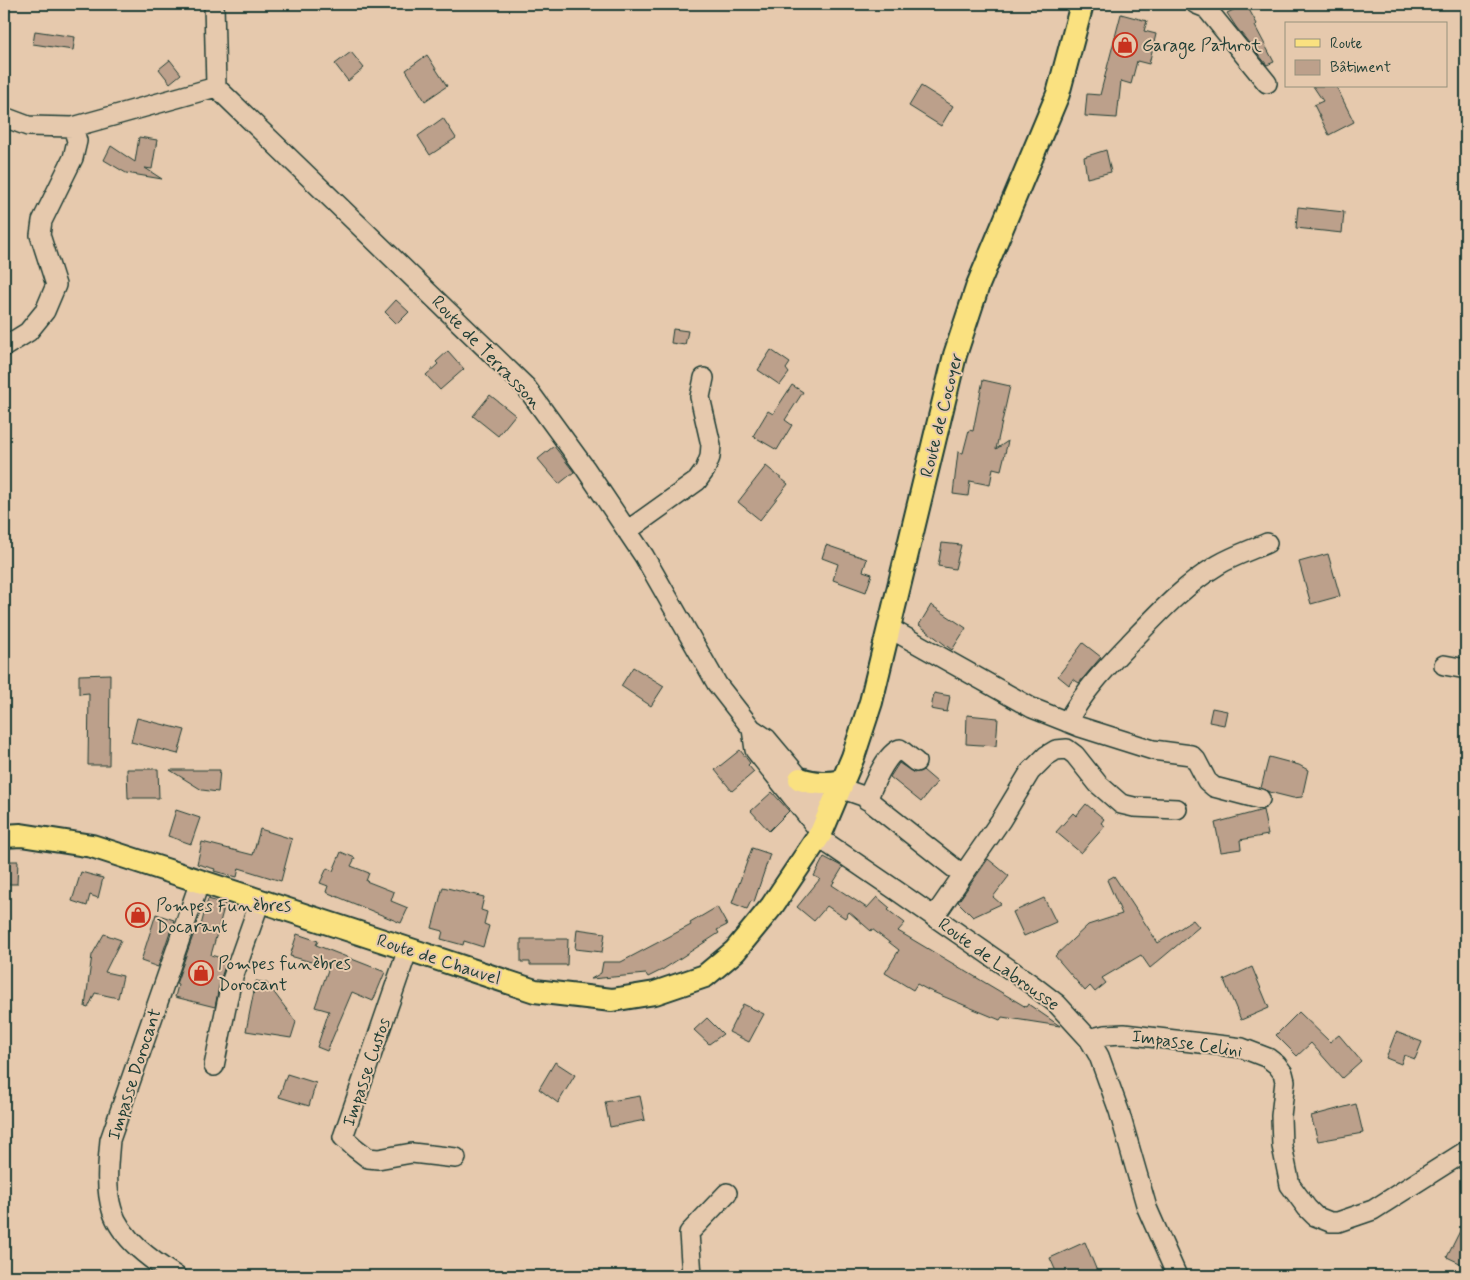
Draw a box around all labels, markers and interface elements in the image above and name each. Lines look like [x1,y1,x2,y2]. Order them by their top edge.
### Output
legend [1285,22,1448,88]
shop icon: Garage Paturot [1112,32,1138,58]
place label: Garage Paturot [1142,34,1262,59]
text: Route [1330,34,1363,54]
text: Bâtiment [1330,58,1391,78]
street label: Route de Terrasson [426,291,547,415]
street label: Route de Cocoyer [915,350,969,480]
place label: Pompes Funèbres Docarant [156,894,291,939]
shop icon: Pompes Funèbres Docarant [125,902,151,928]
street label: Route de Labrousse [933,913,1064,1017]
street label: Route de Chauvel [374,929,504,991]
place label: Pompes funèbres Dorocant [218,952,351,997]
shop icon: Pompes funèbres Dorocant [188,960,214,986]
street label: Impasse Dorocant [102,1005,168,1143]
street label: Impasse Custos [337,1015,397,1130]
street label: Impasse Celini [1130,1024,1244,1064]

